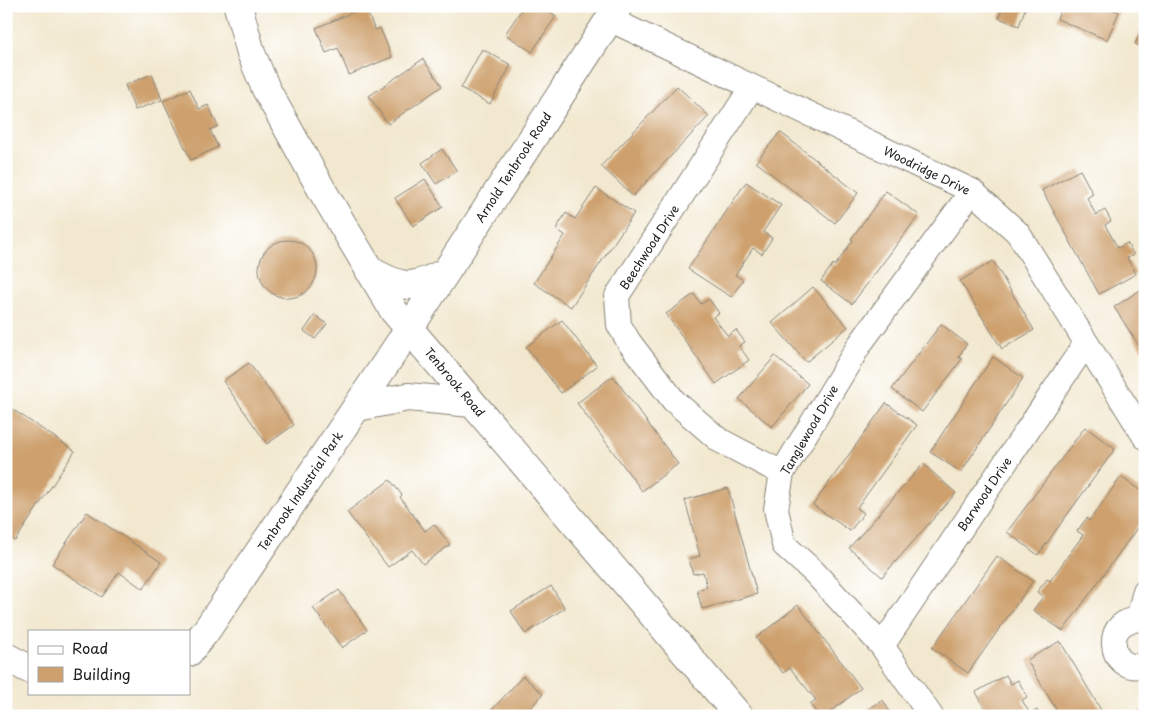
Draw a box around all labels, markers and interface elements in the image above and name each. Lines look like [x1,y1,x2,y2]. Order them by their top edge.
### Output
street label: Arnold Tenbrook Road [470,108,556,226]
street label: Woodridge Drive [881,141,973,199]
street label: Beechwood Drive [615,201,683,293]
street label: Tenbrook Road [421,343,489,421]
street label: Tanglewood Drive [776,381,842,479]
street label: Tenbrook Industrial Park [253,427,347,555]
street label: Barwood Drive [952,453,1016,535]
legend [28,630,190,694]
text: Road [72,636,108,659]
text: Building [72,662,131,685]

